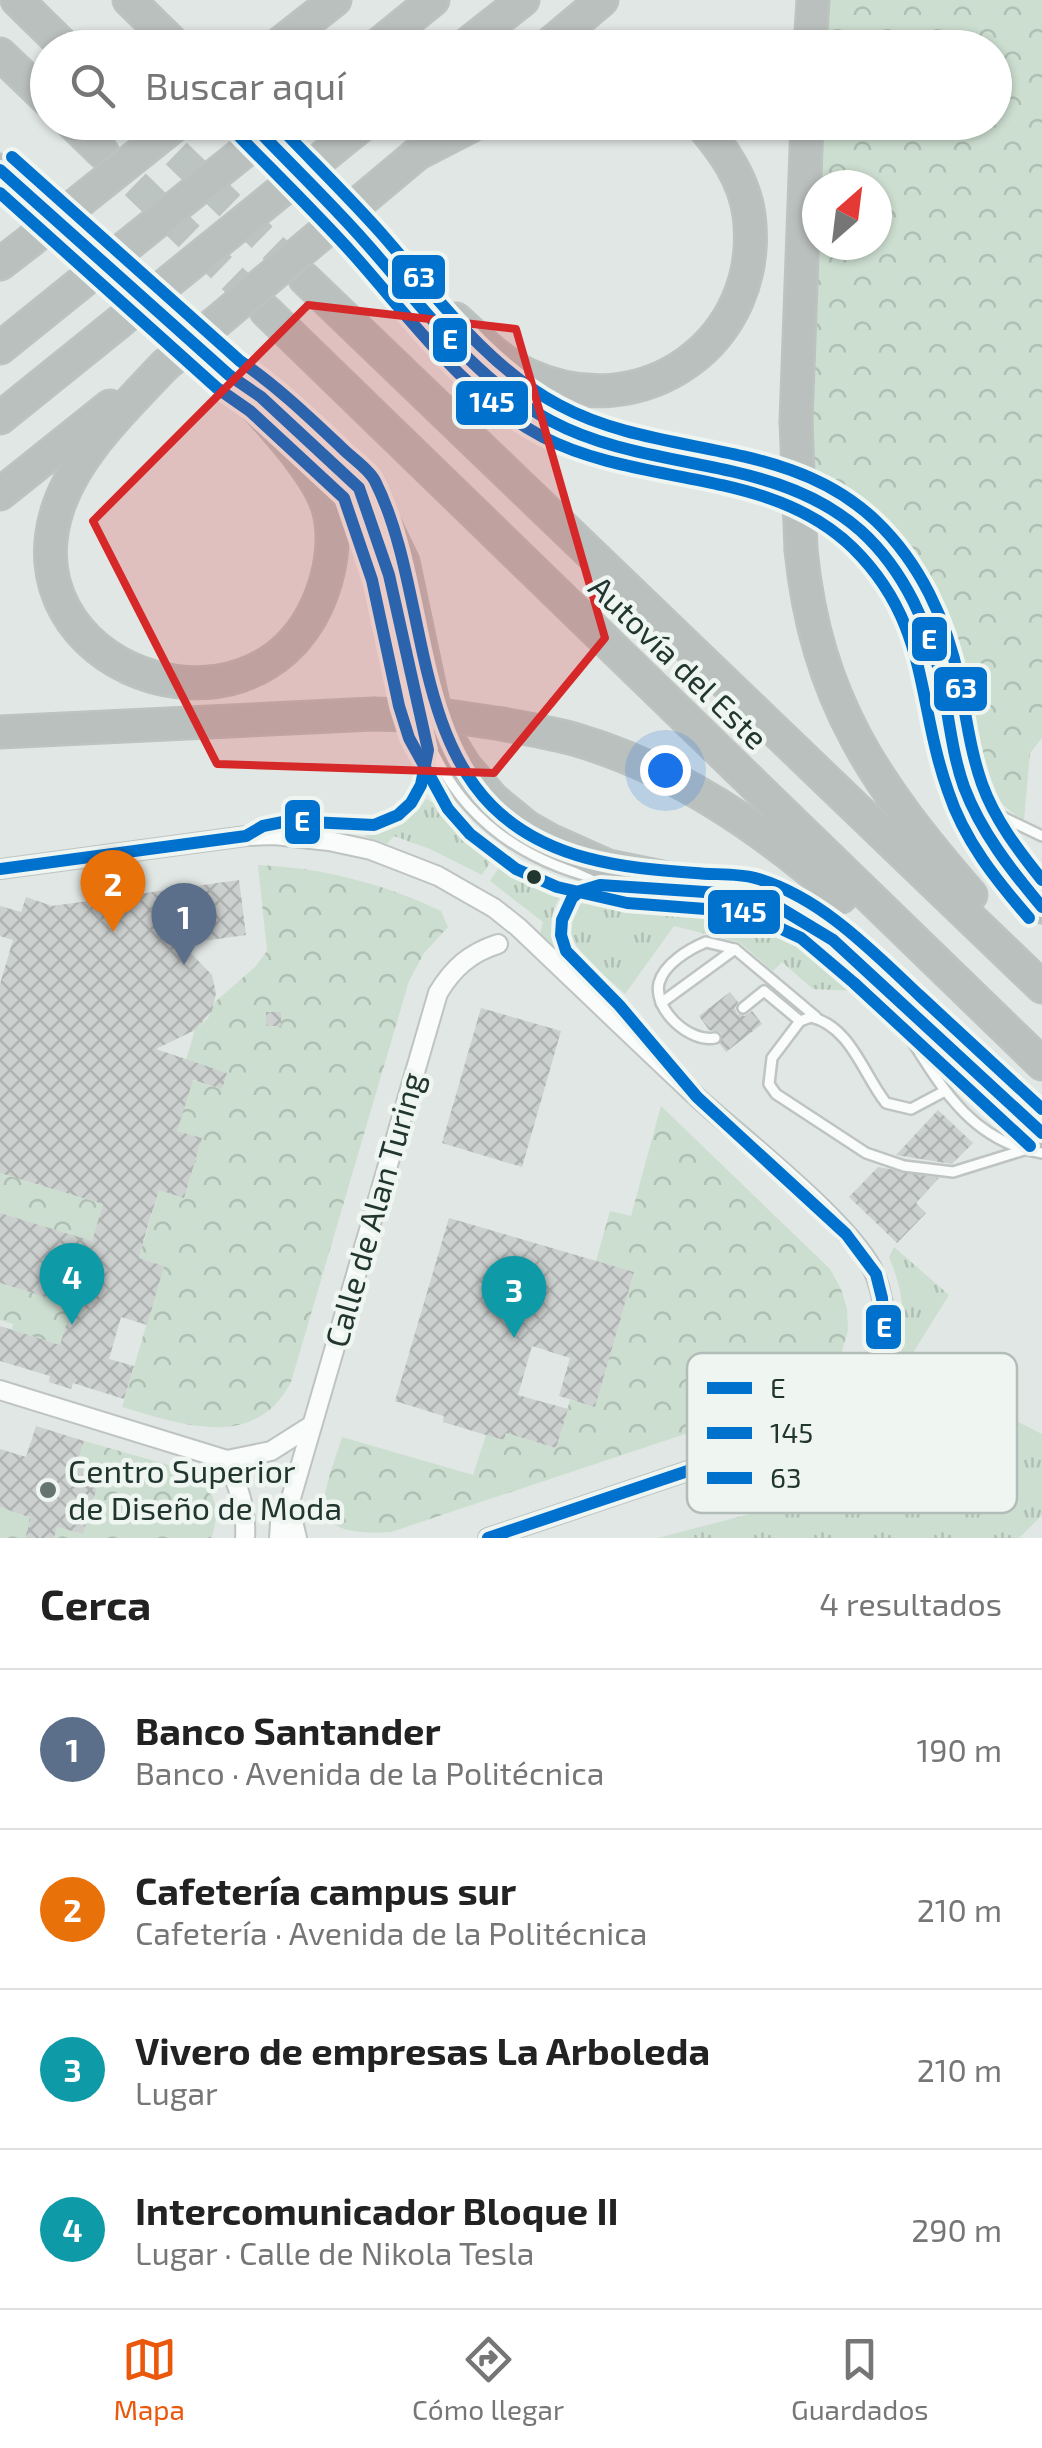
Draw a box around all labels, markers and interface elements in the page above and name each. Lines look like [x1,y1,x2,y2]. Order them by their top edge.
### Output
search box [30,30,1012,140]
icon: search [65,58,120,113]
text: Buscar aquí [145,62,346,108]
north arrow [802,170,892,260]
line badge: 63 [390,253,447,301]
text: 63 [403,259,435,293]
line badge: E [431,316,469,364]
text: E [442,321,458,355]
line badge: 145 [454,379,530,427]
text: 145 [469,384,515,418]
street label: Autovía del Este [582,567,776,756]
line badge: E [910,615,949,663]
text: E [921,621,937,655]
line badge: 63 [932,665,989,713]
text: 63 [945,670,977,704]
your location [640,745,691,796]
line badge: E [283,798,322,846]
text: E [294,803,310,837]
pin: 2 [80,850,146,932]
unlabelled marker [524,867,544,887]
pin: 1 [152,882,216,965]
line badge: 145 [706,888,782,936]
text: 145 [721,894,767,928]
street label: Calle de Alan Turing [316,1067,431,1351]
pin: 4 [40,1242,104,1325]
pin: 3 [482,1256,546,1338]
line badge: E [864,1303,903,1351]
text: E [876,1309,892,1343]
legend [687,1353,1017,1513]
text: E [770,1370,786,1404]
text: 145 [770,1415,813,1449]
place label: Centro Superior de Diseño de Moda [68,1451,342,1526]
text: 63 [770,1460,802,1494]
marker: Centro Superior de Diseño de Moda [37,1479,59,1501]
text: Cerca [40,1578,151,1628]
text: 4 resultados [819,1584,1002,1622]
text: Banco Santander [135,1707,441,1753]
text: 1 [66,1730,79,1768]
text: 190 m [916,1730,1002,1768]
text: Banco · Avenida de la Politécnica [135,1753,604,1791]
text: Cafetería campus sur [135,1867,516,1913]
text: 2 [63,1890,82,1928]
text: 210 m [917,1890,1002,1928]
text: Cafetería · Avenida de la Politécnica [135,1913,647,1951]
text: Vivero de empresas La Arboleda [135,2027,710,2073]
text: 3 [63,2050,82,2088]
text: 210 m [917,2050,1002,2088]
text: Lugar [135,2073,218,2111]
text: Intercomunicador Bloque II [135,2187,619,2233]
text: 4 [62,2210,83,2248]
text: 290 m [911,2210,1002,2248]
text: Lugar · Calle de Nikola Tesla [135,2233,534,2271]
tab: Mapa [113,2332,185,2426]
tab: Cómo llegar [412,2332,564,2426]
tab: Guardados [791,2332,929,2426]

